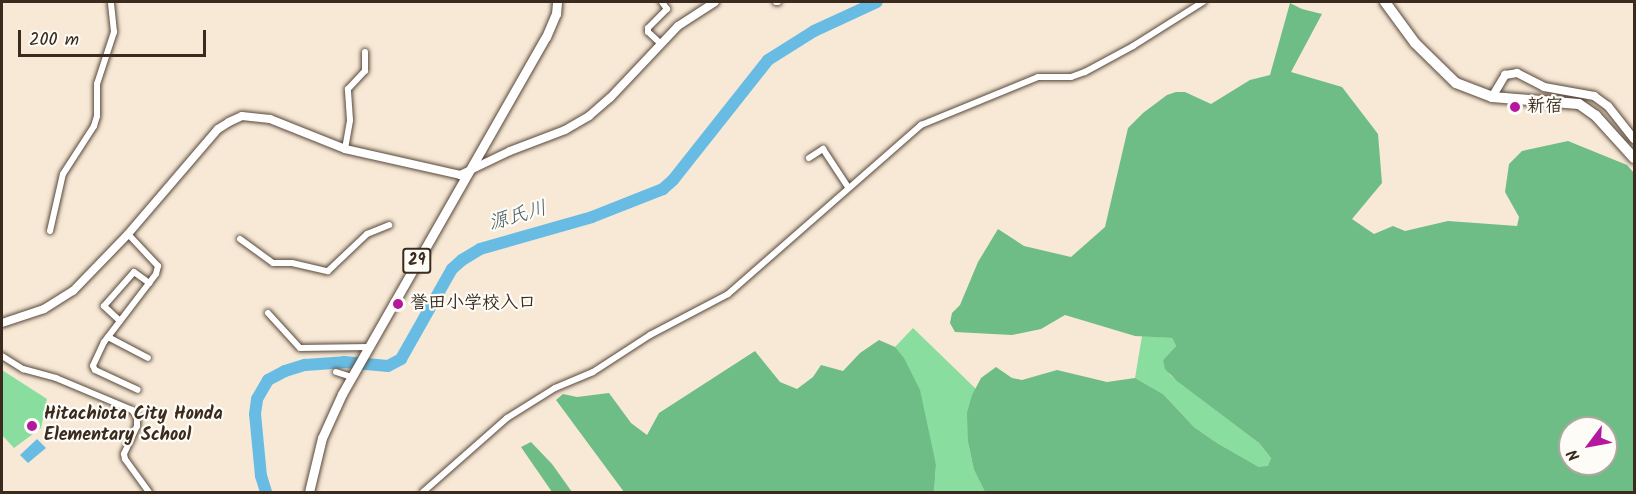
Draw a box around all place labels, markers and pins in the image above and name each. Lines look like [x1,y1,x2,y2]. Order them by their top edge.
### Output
place label: 新宿 [1527,96,1563,118]
marker: 新宿 [1508,100,1522,114]
place label: 誉田小学校入口 [410,293,536,315]
marker: 誉田小学校入口 [391,297,405,311]
place label: Hitachiota City Honda Elementary School [44,405,223,448]
marker: Hitachiota City Honda Elementary School [25,419,39,433]

